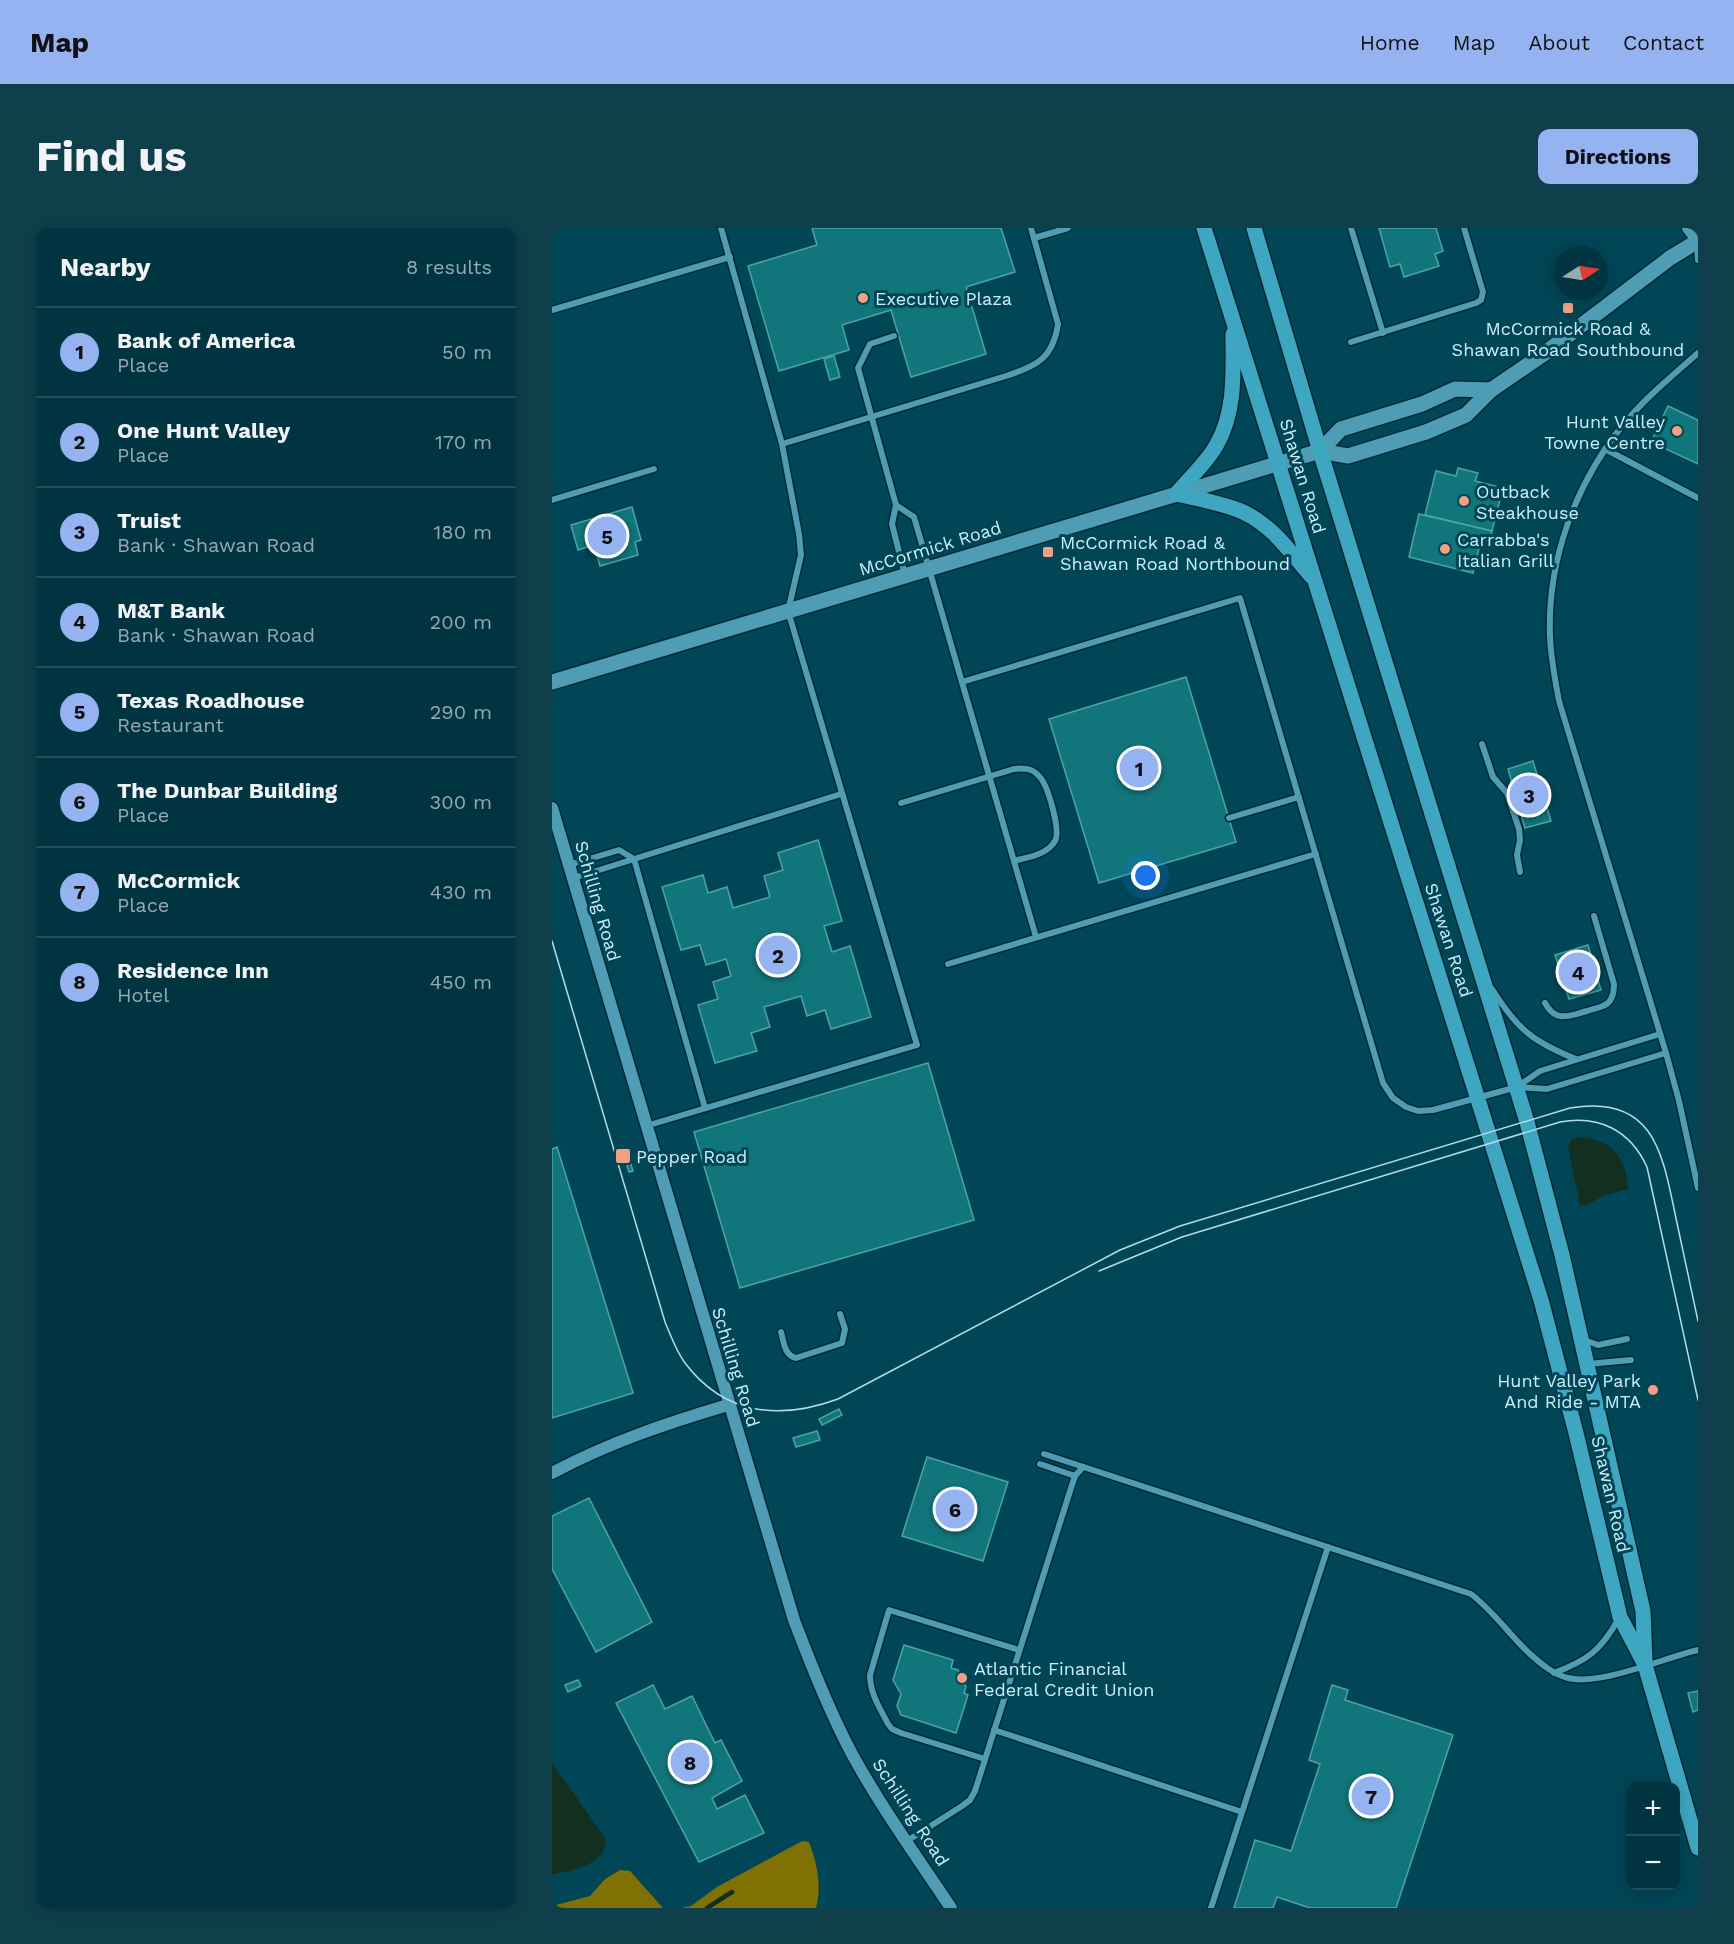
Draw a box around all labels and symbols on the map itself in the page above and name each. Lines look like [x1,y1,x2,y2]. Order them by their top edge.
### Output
north arrow [1554,246,1608,300]
place label: Executive Plaza [875,288,1012,309]
marker: Executive Plaza [856,291,870,305]
marker: McCormick Road & Shawan Road Southbound [1561,301,1575,315]
place label: McCormick Road & Shawan Road Southbound [1452,318,1684,360]
place label: Hunt Valley Towne Centre [1544,411,1666,453]
street label: Shawan Road [1276,416,1330,536]
marker: Hunt Valley Towne Centre [1670,424,1684,438]
place label: Outback Steakhouse [1476,481,1579,523]
marker: Outback Steakhouse [1457,494,1471,508]
pin: 5 [588,514,626,558]
street label: McCormick Road [856,516,1004,580]
place label: Carrabba's Italian Grill [1457,529,1554,571]
place label: McCormick Road & Shawan Road Northbound [1060,532,1290,574]
marker: Carrabba's Italian Grill [1438,542,1452,556]
marker: McCormick Road & Shawan Road Northbound [1041,545,1055,559]
pin: 1 [1120,746,1158,790]
pin: 3 [1510,772,1548,818]
street label: Schilling Road [571,838,625,964]
your location [1131,861,1160,890]
street label: Shawan Road [1421,880,1477,1000]
pin: 2 [758,932,798,978]
pin: 4 [1558,950,1598,994]
place label: Pepper Road [636,1146,747,1167]
marker: Pepper Road [614,1147,632,1165]
street label: Schilling Road [708,1305,764,1429]
place label: Hunt Valley Park And Ride - MTA [1497,1370,1641,1412]
marker: Hunt Valley Park And Ride - MTA [1646,1383,1660,1397]
street label: Shawan Road [1587,1434,1635,1554]
pin: 6 [936,1486,974,1532]
place label: Atlantic Financial Federal Credit Union [974,1658,1154,1700]
marker: Atlantic Financial Federal Credit Union [955,1671,969,1685]
pin: 8 [670,1740,710,1784]
street label: Schilling Road [868,1754,954,1870]
pin: 7 [1352,1774,1390,1818]

